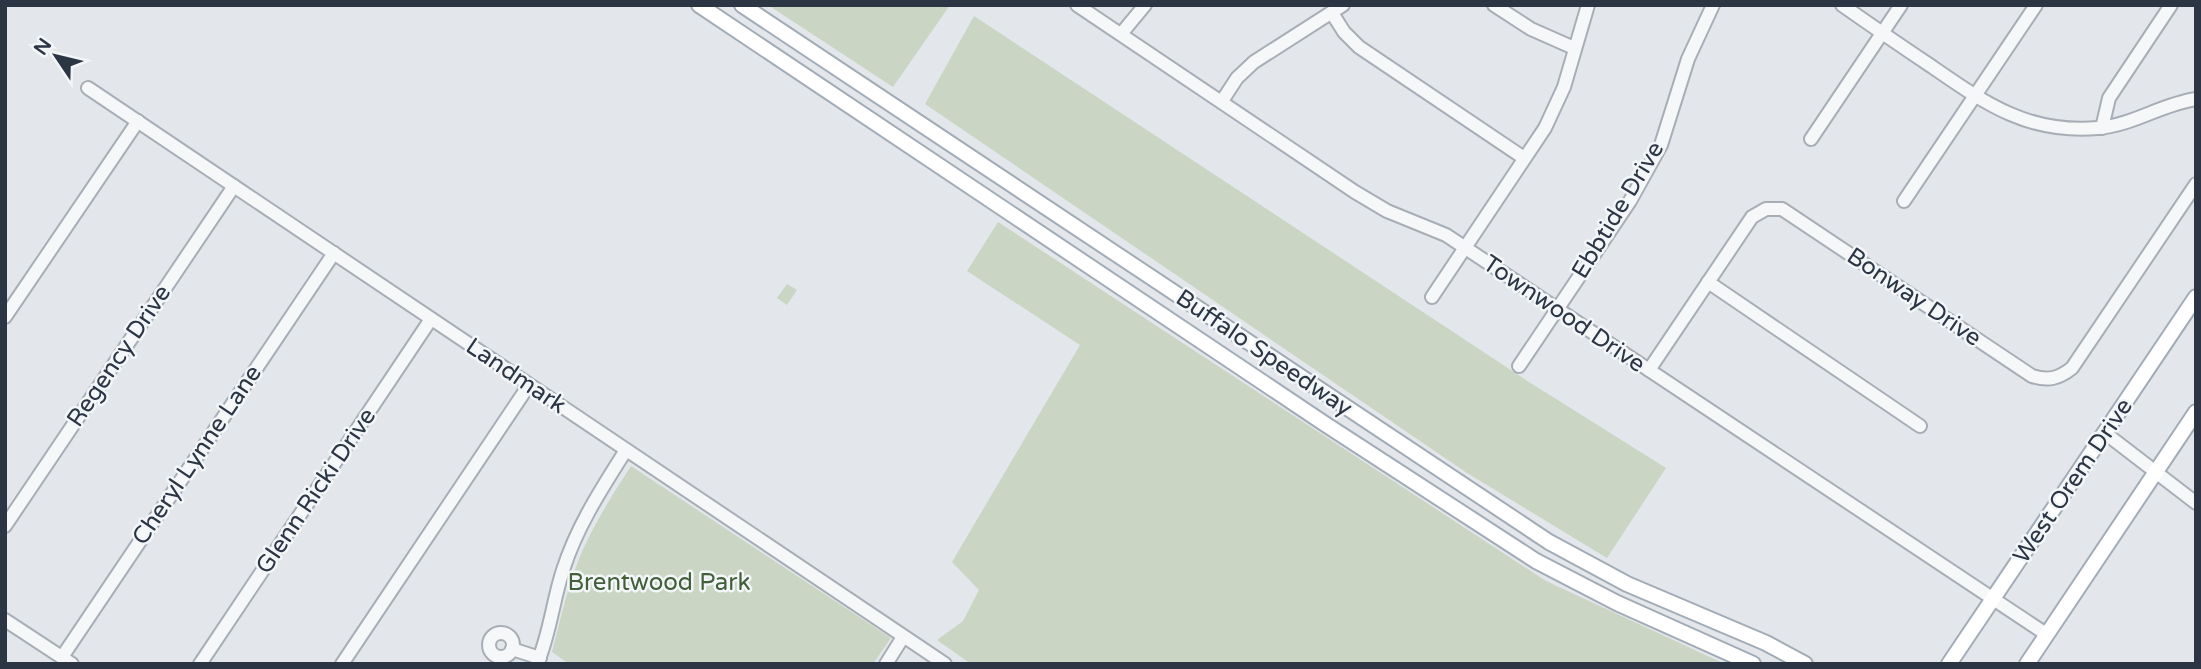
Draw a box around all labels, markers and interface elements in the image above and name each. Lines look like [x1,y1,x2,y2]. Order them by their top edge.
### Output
north arrow [21,21,91,91]
text: N [30,34,56,59]
street label: Ebbtide Drive [1566,136,1670,284]
street label: Bonway Drive [1841,241,1987,353]
street label: Townwood Drive [1477,249,1651,379]
street label: Regency Drive [61,279,177,433]
street label: Buffalo Speedway [1170,283,1358,423]
street label: Landmark [460,332,572,420]
street label: Cheryl Lynne Lane [126,360,268,550]
street label: West Orem Drive [2007,393,2139,569]
street label: Glenn Ricki Drive [250,403,382,579]
park label: Brentwood Park [568,568,750,597]

